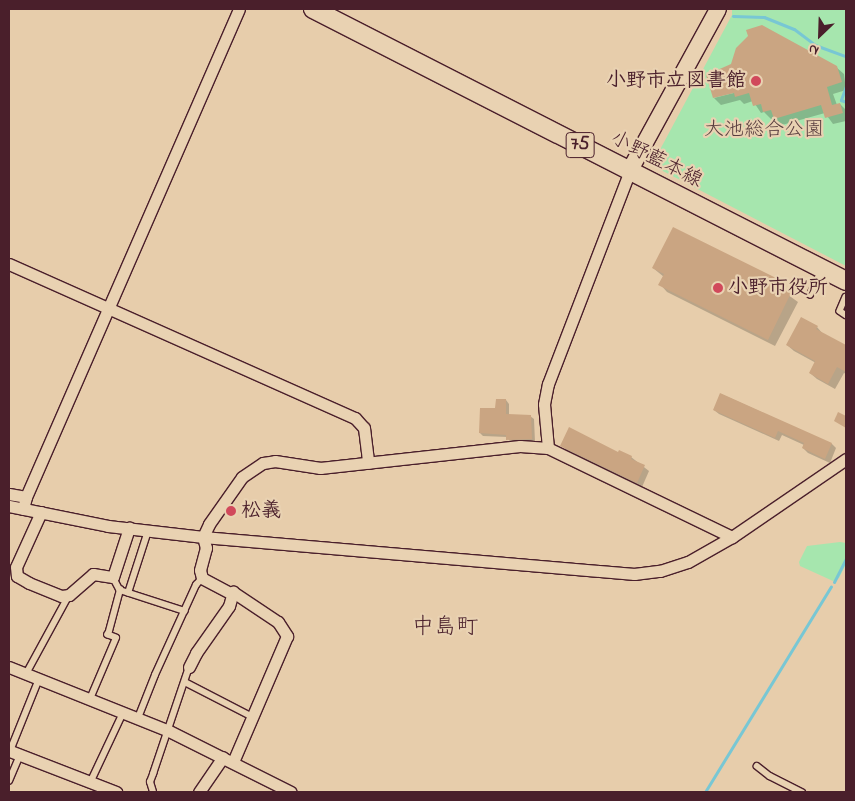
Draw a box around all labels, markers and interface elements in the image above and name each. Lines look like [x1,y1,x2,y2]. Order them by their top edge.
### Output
north arrow [795,10,845,60]
text: N [805,38,822,61]
place label: 小野市立図書館 [606,69,746,93]
marker: 小野市立図書館 [750,75,762,87]
park label: 大池総合公園 [704,118,824,142]
street label: 小野藍本線 [606,127,706,193]
road number: 75 [565,128,595,162]
place label: 小野市役所 [728,276,828,300]
marker: 小野市役所 [712,282,724,294]
place label: 松義 [241,499,281,523]
marker: 松義 [225,505,237,517]
district label: 中島町 [412,616,478,642]

